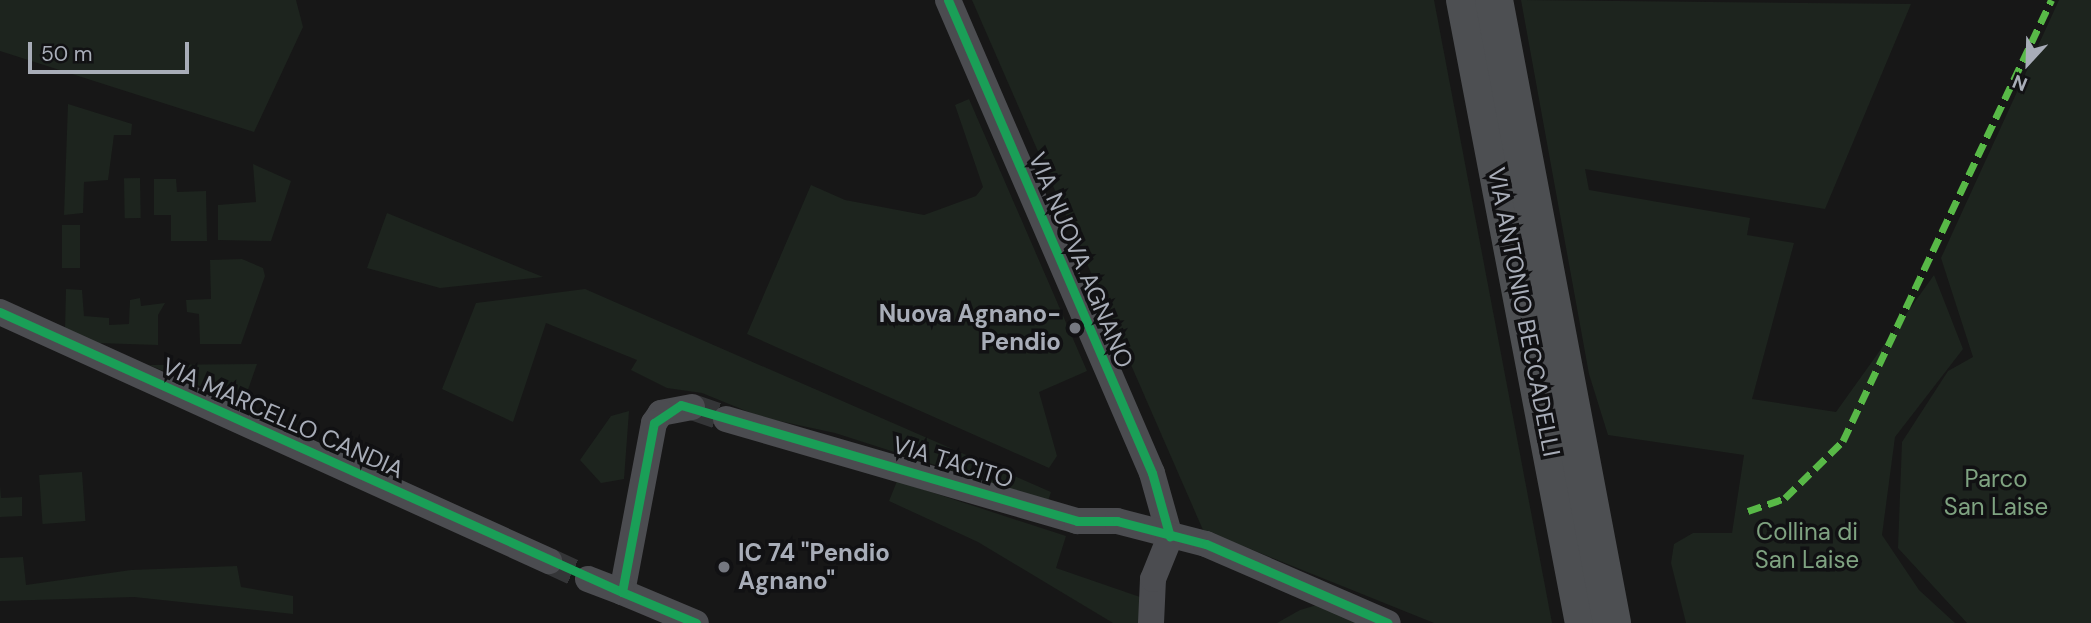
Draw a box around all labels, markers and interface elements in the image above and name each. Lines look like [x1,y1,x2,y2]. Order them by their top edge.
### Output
scale bar [32,28,192,72]
north arrow [1993,28,2063,98]
text: 50 m [41,40,92,68]
text: N [2009,69,2031,97]
street label: VIA NUOVA AGNANO [1023,148,1139,372]
street label: VIA ANTONIO BECCADELLI [1482,165,1566,459]
place label: Nuova Agnano- Pendio [879,300,1061,356]
marker: Nuova Agnano- Pendio [1067,320,1083,336]
street label: VIA MARCELLO CANDIA [158,352,408,484]
street label: VIA TACITO [889,430,1017,494]
park label: Parco San Laise [1944,465,2048,521]
park label: Collina di San Laise [1755,518,1859,574]
place label: IC 74 "Pendio Agnano" [738,539,890,595]
marker: IC 74 "Pendio Agnano" [716,559,732,575]

